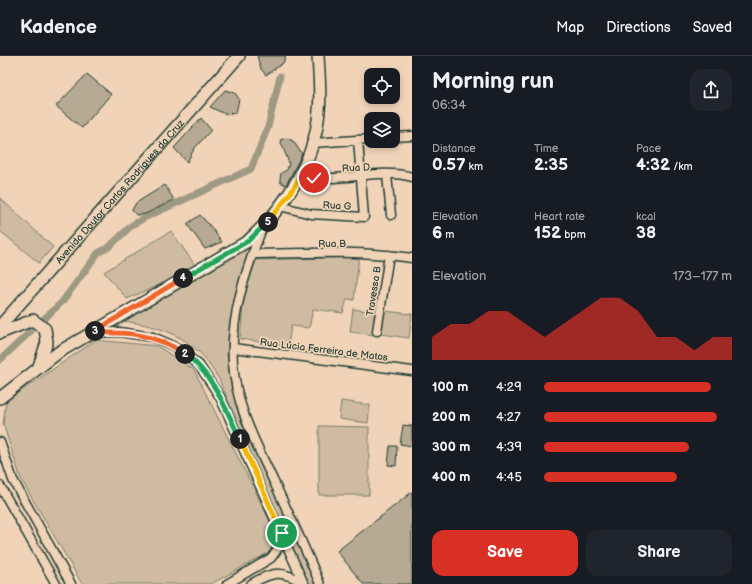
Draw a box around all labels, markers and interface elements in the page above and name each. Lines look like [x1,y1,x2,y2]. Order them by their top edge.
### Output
text: Kadence [20,16,97,39]
text: Map [556,19,584,36]
text: Directions [606,19,671,36]
text: Saved [693,19,732,36]
map controls [364,68,400,148]
button: locate [364,68,400,104]
text: Morning run [432,68,554,95]
button: share [690,69,732,111]
text: 06:34 [432,97,466,113]
button: layers [364,112,400,148]
street label: Avenida Doutor Carlos Rodrigues da Cruz [53,117,187,266]
text: Distance [432,142,476,155]
text: Time [534,142,558,155]
text: Pace [636,142,661,155]
text: 0.57 [432,155,466,175]
text: 2:35 [534,155,568,175]
text: 4:32 [636,155,670,175]
text: km [466,160,483,173]
text: /km [670,160,693,173]
pin [297,161,331,195]
street label: Rua D [342,161,371,175]
icon: check [303,167,325,189]
street label: Rua G [322,199,352,213]
text: Elevation [432,210,478,223]
text: Heart rate [534,210,585,223]
text: kcal [636,210,656,223]
pin: 5 [258,212,278,232]
text: 5 [265,215,271,228]
text: 6 [432,223,442,243]
text: 152 [534,223,561,243]
text: 38 [636,223,656,243]
text: m [442,228,454,241]
text: bpm [561,228,586,241]
street label: Rua B [318,238,346,250]
street label: Travessa B [364,265,384,317]
pin: 4 [173,268,193,288]
text: Elevation [432,268,486,284]
text: 173–177 m [673,268,732,284]
text: 4 [180,271,186,284]
pin: 3 [85,321,105,341]
text: 3 [92,324,98,337]
street label: Rua Lúcia Ferreira de Matos [259,336,389,364]
pin: 2 [175,344,195,364]
text: 2 [182,347,188,360]
text: 100 m [432,379,468,395]
text: 4:29 [496,379,522,395]
text: 200 m [432,409,470,425]
text: 4:27 [496,409,521,425]
pin: 1 [230,429,250,449]
text: 1 [238,432,242,445]
text: 300 m [432,439,470,455]
text: 4:39 [496,439,522,455]
text: 400 m [432,469,470,485]
text: 4:45 [496,469,522,485]
pin [265,516,299,550]
icon: arrive [271,522,293,544]
button: Save [432,530,578,576]
button: Share [586,530,732,576]

